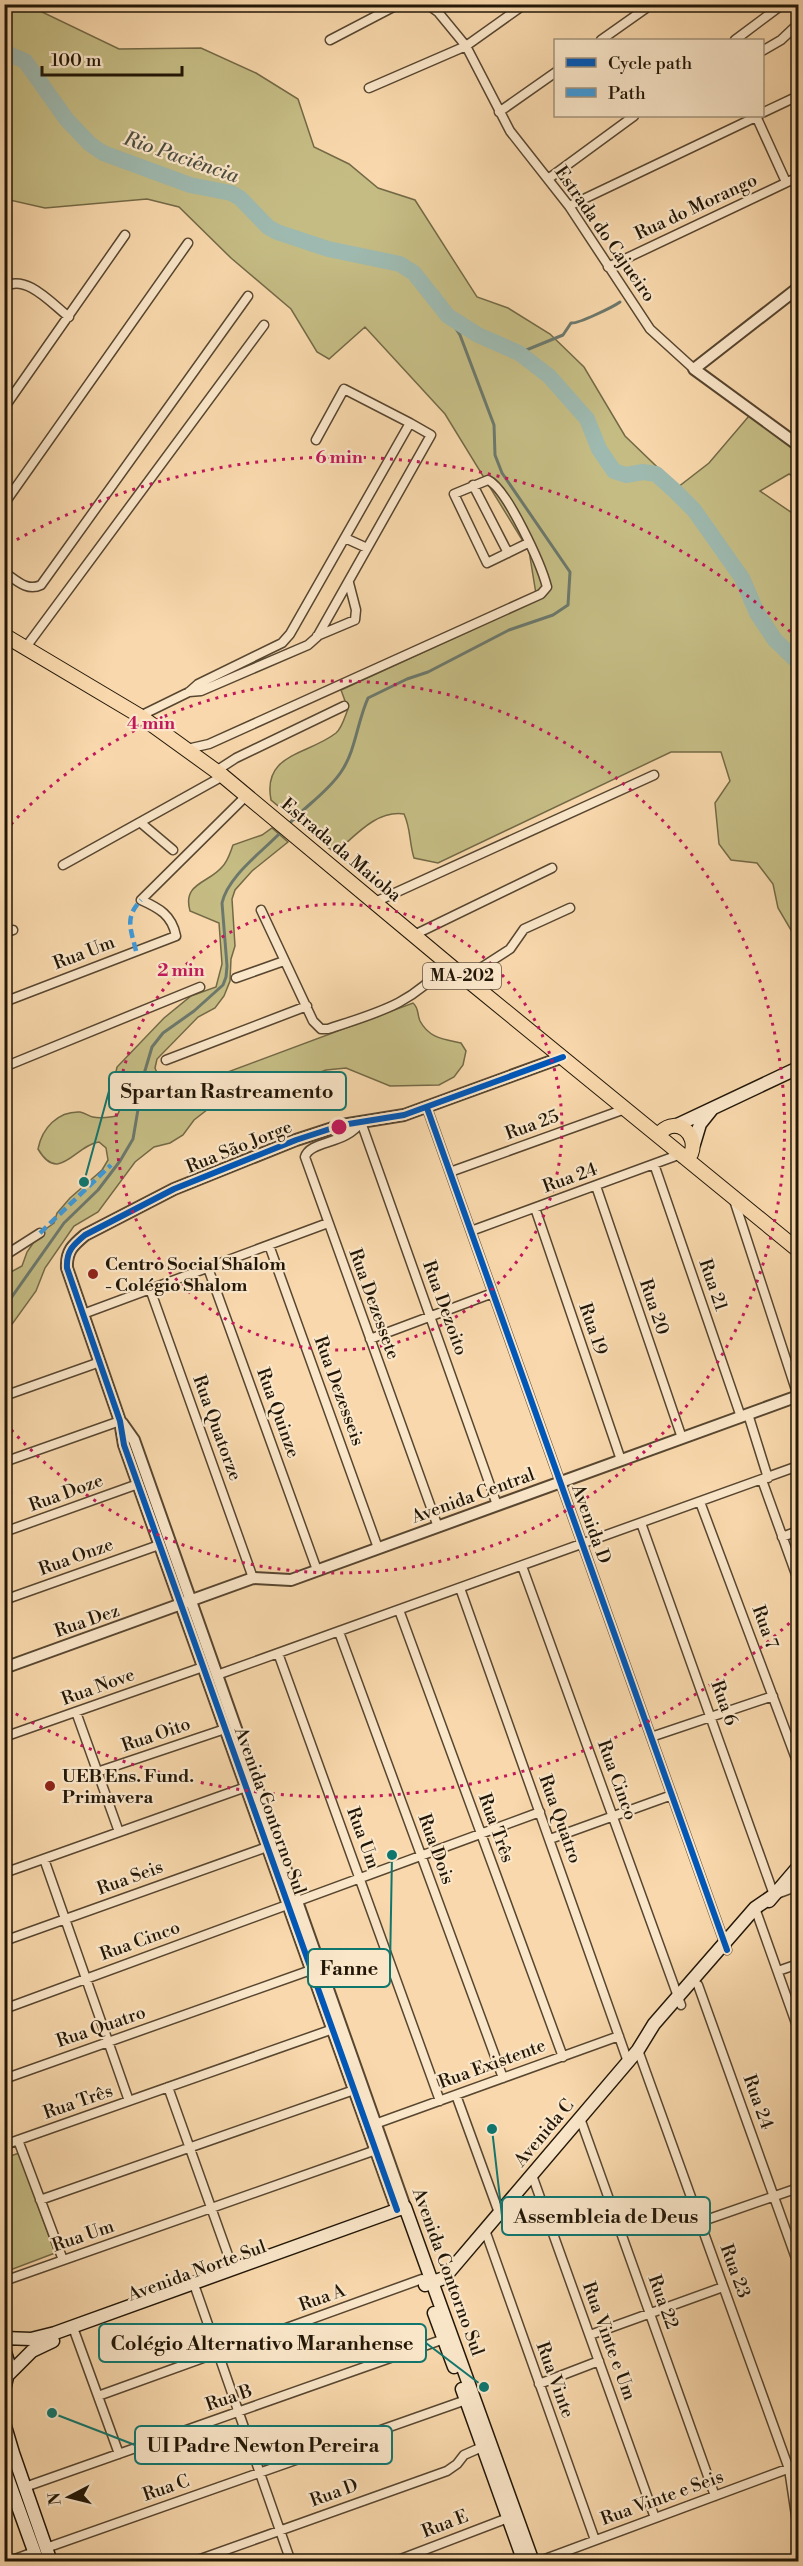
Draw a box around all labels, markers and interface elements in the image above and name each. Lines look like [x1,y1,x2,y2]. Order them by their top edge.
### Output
scale bar [42,39,182,77]
legend [554,39,764,117]
text: 100 m [51,49,102,72]
text: Cycle path [608,52,692,75]
text: Path [608,82,646,105]
water label: Rio Paciência [119,126,243,190]
street label: Estrada do Cajueiro [549,161,661,307]
street label: Rua do Morango [631,169,761,245]
text: 6 min [315,446,363,469]
text: 4 min [127,712,175,735]
street label: Estrada da Maioba [276,793,407,908]
street label: Rua Um [50,931,118,975]
text: 2 min [157,959,205,982]
road number: MA-202 [423,963,501,989]
callout: Spartan Rastreamento [109,1072,346,1110]
text: Spartan Rastreamento [120,1080,334,1105]
street label: Rua 25 [502,1105,562,1145]
street label: Rua São Jorge [183,1115,295,1179]
centre of rings [329,1117,349,1137]
street label: Rua 24 [539,1157,601,1198]
street label: Rua Dezessete [343,1245,405,1363]
place label: Centro Social Shalom - Colégio Shalom [105,1253,286,1297]
street label: Rua 21 [693,1256,733,1314]
street label: Rua Dezoito [417,1257,473,1359]
marker: Centro Social Shalom - Colégio Shalom [86,1267,100,1281]
street label: Rua 20 [634,1276,674,1338]
street label: Rua 19 [573,1300,613,1358]
street label: Rua Dezesseis [309,1333,370,1449]
street label: Rua Quinze [251,1365,305,1461]
street label: Rua Quatorze [187,1372,247,1484]
street label: Avenida Central [407,1463,538,1529]
street label: Rua Doze [26,1469,106,1517]
street label: Avenida D [566,1480,616,1567]
street label: Rua Onze [35,1533,117,1581]
street label: Rua Dez [51,1599,123,1643]
street label: Rua 7 [747,1602,783,1652]
street label: Rua Nove [58,1663,138,1711]
street label: Rua 6 [705,1677,743,1729]
street label: Rua Oito [118,1712,194,1758]
street label: Avenida Contorno Sul [229,1723,311,1899]
street label: Rua Cinco [592,1737,642,1823]
place label: UEB Ens. Fund. Primavera [62,1765,194,1809]
street label: Rua Quatro [533,1771,587,1867]
marker: UEB Ens. Fund. Primavera [43,1779,57,1793]
street label: Rua Três [473,1790,519,1866]
street label: Rua Um [341,1804,385,1872]
street label: Rua Dois [413,1811,459,1888]
street label: Rua Seis [94,1855,166,1901]
street label: Rua Cinco [97,1916,183,1966]
callout: Fanne [308,1949,390,1987]
text: Fanne [320,1957,378,1982]
street label: Rua Quatro [53,2001,149,2053]
street label: Rua Existente [435,2034,549,2094]
street label: Rua 24 [738,2071,779,2133]
street label: Rua Três [40,2079,116,2125]
street label: Avenida C [508,2094,579,2172]
street label: Avenida Contorno Sul [407,2184,489,2360]
callout: Assembleia de Deus [502,2197,710,2235]
text: Assembleia de Deus [513,2205,698,2230]
street label: Rua Um [49,2215,117,2257]
street label: Avenida Norte Sul [124,2235,270,2307]
street label: Rua 23 [715,2241,755,2301]
street label: Rua 22 [643,2272,683,2332]
street label: Rua A [296,2279,349,2317]
street label: Rua Vinte e Um [577,2279,641,2404]
callout: Colégio Alternativo Maranhense [99,2324,426,2362]
text: Colégio Alternativo Maranhense [110,2332,414,2357]
street label: Rua Vinte [531,2339,579,2421]
street label: Rua B [202,2379,256,2417]
callout: UI Padre Newton Pereira [135,2426,392,2464]
text: UI Padre Newton Pereira [147,2434,380,2459]
street label: Rua Vinte e Seis [597,2465,727,2531]
north arrow [39,2467,99,2527]
street label: Rua C [140,2469,192,2507]
street label: Rua D [307,2474,361,2512]
text: N [44,2491,66,2506]
street label: Rua E [418,2505,472,2543]

